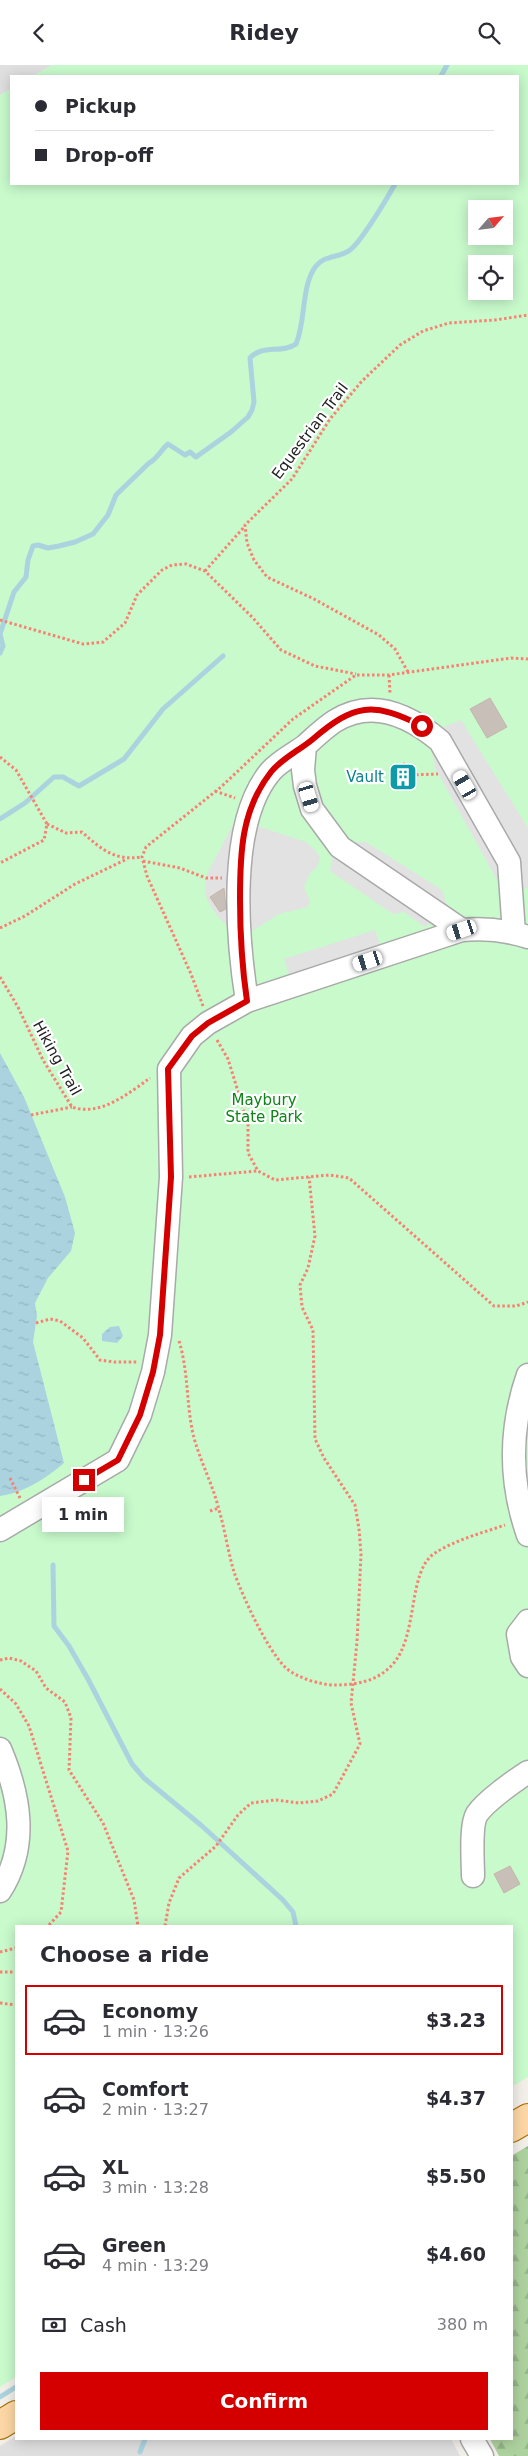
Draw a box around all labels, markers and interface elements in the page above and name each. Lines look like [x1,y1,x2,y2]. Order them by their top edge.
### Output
icon: back [25,19,53,47]
icon: search [475,19,503,47]
text: Ridey [229,20,299,45]
text: Pickup [65,95,136,117]
text: Drop-off [65,144,153,166]
north arrow [468,200,512,245]
map controls [468,200,513,300]
button: locate [468,255,513,300]
street label: Equestrian Trail [268,379,352,483]
route start [411,715,433,737]
building icon: Vault [388,762,418,792]
place label: Vault [346,768,384,786]
car [451,768,478,802]
car [297,780,320,814]
car [445,918,478,942]
car [351,949,384,973]
street label: Hiking Trail [29,1017,85,1099]
park label: Maybury State Park [226,1091,303,1126]
route end [73,1469,95,1491]
callout: 1 min [43,1497,125,1533]
text: 1 min [58,1505,108,1524]
text: Choose a ride [40,1942,209,1967]
icon: car [42,1998,87,2043]
text: Economy [102,2000,198,2022]
text: $3.23 [426,2009,486,2031]
text: 1 min · 13:26 [102,2022,209,2041]
icon: car [42,2076,87,2121]
text: Comfort [102,2078,189,2100]
text: $4.37 [426,2087,486,2109]
text: 2 min · 13:27 [102,2100,209,2119]
icon: car [42,2154,87,2199]
text: XL [102,2156,129,2178]
text: $5.50 [426,2165,486,2187]
text: 3 min · 13:28 [102,2178,209,2197]
icon: car [42,2232,87,2277]
text: Green [102,2234,166,2256]
text: $4.60 [426,2243,486,2265]
text: 4 min · 13:29 [102,2256,209,2275]
icon: cash [40,2311,68,2339]
text: Cash [80,2314,127,2336]
text: 380 m [437,2315,488,2334]
button: Confirm [40,2372,488,2430]

